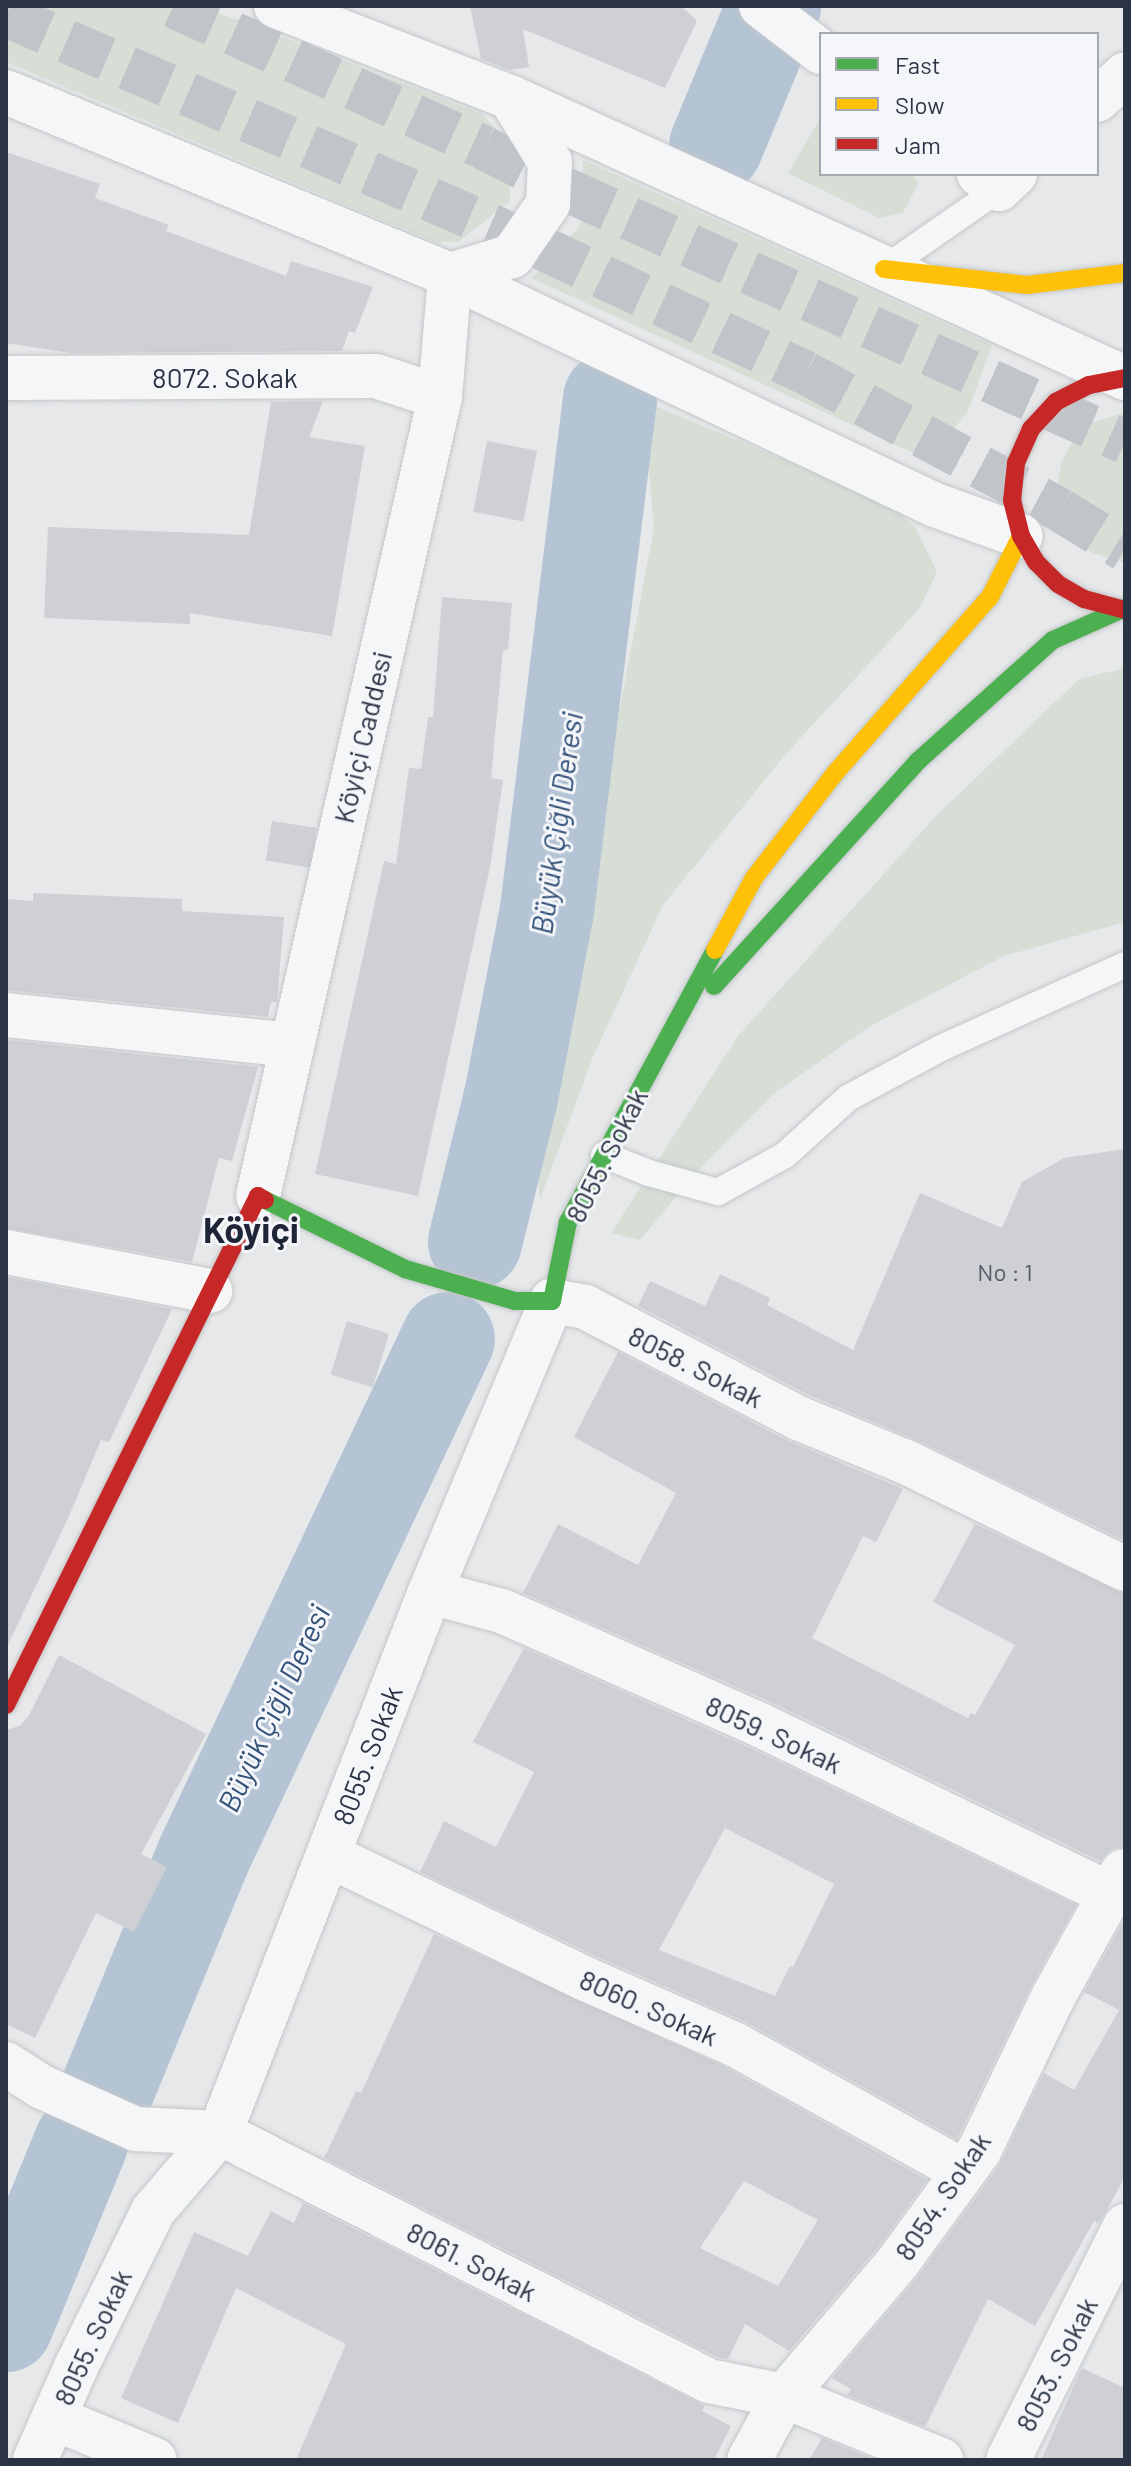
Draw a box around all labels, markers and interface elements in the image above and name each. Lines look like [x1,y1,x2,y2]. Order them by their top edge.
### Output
legend [819,32,1099,176]
text: Fast [895,50,940,79]
text: Slow [895,90,944,119]
text: Jam [895,130,941,159]
street label: 8072. Sokak [152,360,298,394]
street label: Köyiçi Caddesi [326,648,398,826]
water label: Büyük Çiğli Deresi [523,709,589,937]
street label: 8055. Sokak [558,1082,654,1228]
district label: Köyiçi [203,1207,299,1251]
house number: No : 1 [977,1258,1033,1286]
street label: 8058. Sokak [623,1318,769,1414]
water label: Büyük Çiğli Deresi [209,1599,337,1817]
street label: 8055. Sokak [325,1681,409,1829]
street label: 8059. Sokak [701,1688,847,1780]
street label: 8060. Sokak [575,1962,723,2052]
street label: 8054. Sokak [887,2126,997,2266]
street label: 8061. Sokak [401,2214,543,2308]
street label: 8055. Sokak [46,2264,138,2410]
street label: 8053. Sokak [1008,2291,1104,2437]

